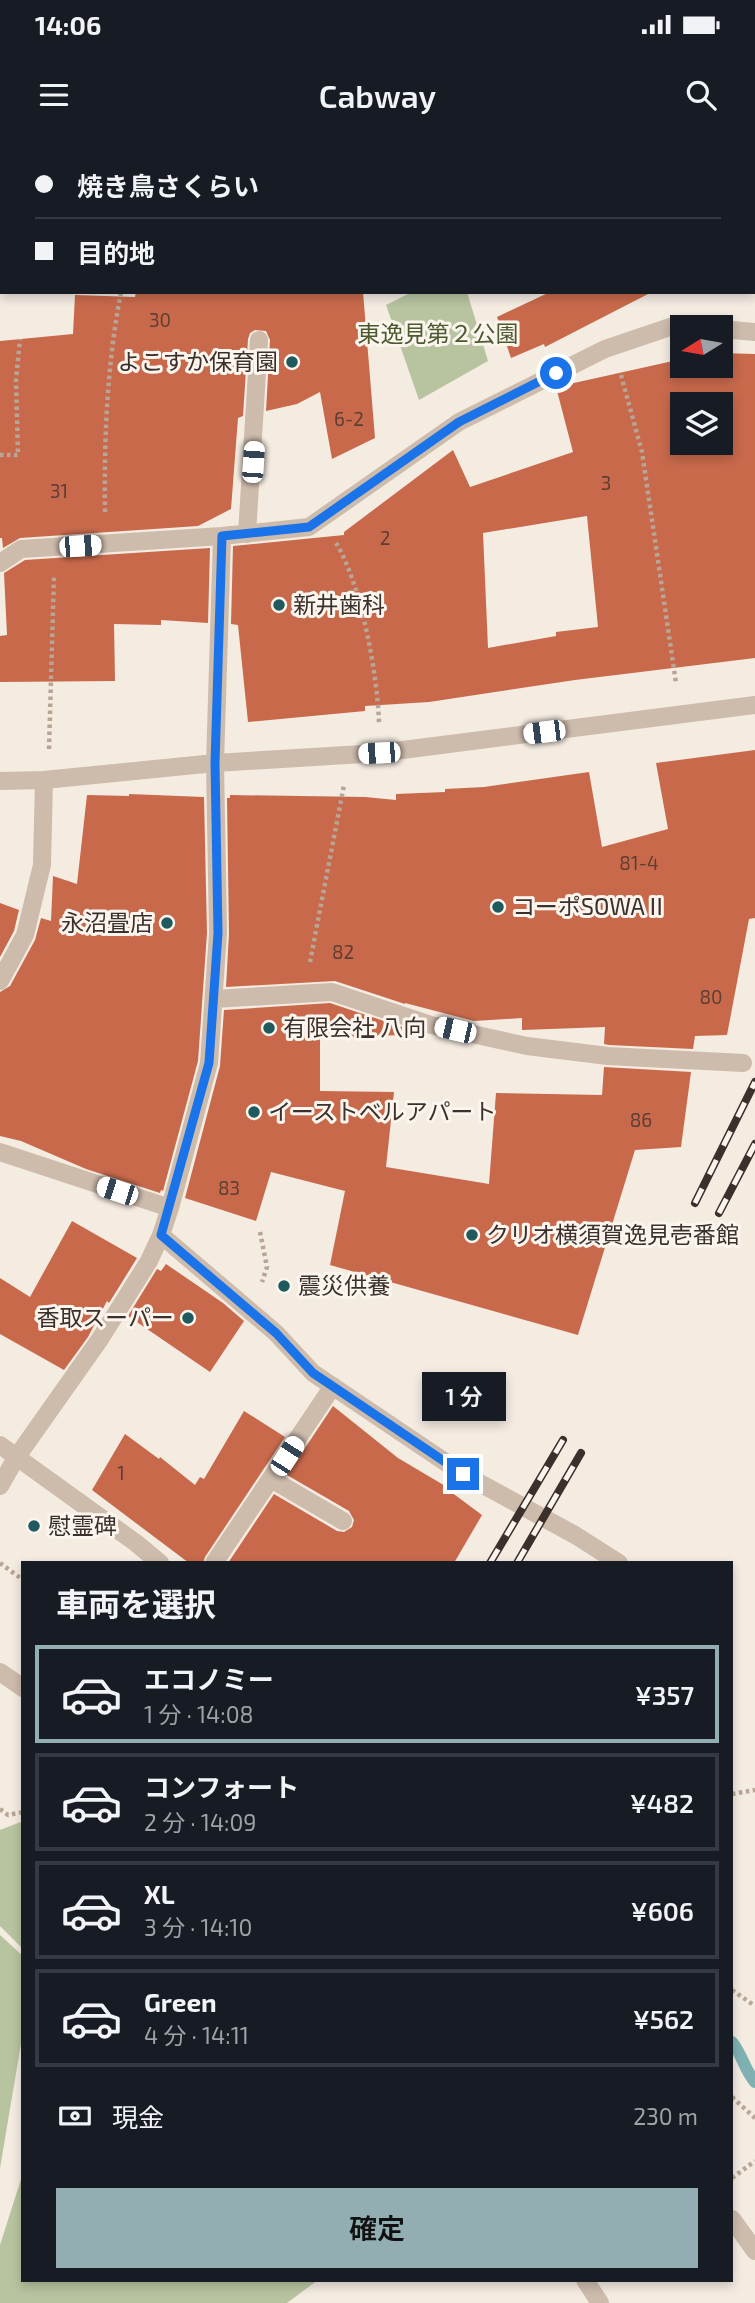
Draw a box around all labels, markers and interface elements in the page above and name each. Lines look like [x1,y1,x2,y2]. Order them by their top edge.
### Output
text: 14:06 [35,9,101,40]
icon: menu [35,76,73,114]
text: Cabway [319,76,436,114]
icon: search [682,76,720,114]
text: 焼き鳥さくらい [77,170,259,201]
text: 目的地 [77,237,155,268]
house number: 30 [149,308,171,331]
north arrow [670,315,733,378]
map controls [670,315,733,455]
park label: 東逸見第２公園 [358,319,519,347]
place label: よこすか保育園 [117,347,278,375]
marker: よこすか保育園 [284,354,300,370]
route start [540,357,572,389]
button: layers [670,392,733,455]
house number: 6-2 [334,407,364,430]
car [242,440,265,484]
house number: 3 [601,471,611,494]
house number: 31 [50,479,68,502]
house number: 2 [380,526,390,549]
car [59,534,102,558]
place label: 新井歯科 [293,590,385,618]
marker: 新井歯科 [271,597,287,613]
car [522,719,567,745]
car [358,741,401,765]
house number: 81-4 [619,851,659,874]
place label: コーポSOWAⅡ [512,892,668,920]
marker: コーポSOWAⅡ [490,899,506,915]
place label: 永沼畳店 [61,908,153,936]
marker: 永沼畳店 [159,915,175,931]
house number: 82 [332,940,354,963]
house number: 80 [700,985,723,1008]
place label: 有限会社 八向 [283,1013,426,1041]
car [433,1015,478,1045]
marker: 有限会社 八向 [261,1020,277,1036]
place label: イーストベルアパート [268,1097,496,1125]
marker: イーストベルアパート [246,1104,262,1120]
house number: 86 [630,1108,652,1131]
car [94,1175,141,1207]
house number: 83 [218,1176,240,1199]
place label: クリオ横須賀逸見壱番館 [486,1220,739,1248]
marker: クリオ横須賀逸見壱番館 [464,1227,480,1243]
place label: 震災供養 [298,1271,390,1299]
marker: 震災供養 [276,1278,292,1294]
place label: 香取スーパー [36,1303,174,1331]
marker: 香取スーパー [180,1310,196,1326]
callout: 1 分 [421,1372,505,1422]
text: 1 分 [445,1382,483,1410]
car [267,1433,308,1479]
route end [447,1458,479,1490]
house number: 1 [117,1461,125,1484]
place label: 慰霊碑 [48,1511,117,1539]
marker: 慰霊碑 [26,1518,42,1534]
text: 車両を選択 [56,1584,216,1622]
icon: car [60,1663,123,1726]
text: エコノミー [144,1663,274,1694]
text: ¥357 [635,1679,694,1710]
text: 1 分 · 14:08 [144,1700,254,1728]
icon: car [60,1771,123,1834]
text: コンフォート [144,1771,299,1802]
text: ¥482 [630,1787,694,1818]
text: 2 分 · 14:09 [144,1808,257,1836]
text: XL [144,1878,175,1909]
icon: car [60,1879,123,1942]
text: ¥606 [631,1895,694,1926]
text: 3 分 · 14:10 [144,1913,252,1941]
text: Green [144,1986,217,2017]
icon: car [60,1987,123,2050]
text: ¥562 [633,2003,694,2034]
text: 4 分 · 14:11 [144,2021,249,2049]
icon: cash [56,2097,94,2135]
text: 現金 [112,2101,164,2132]
text: 230 m [633,2102,698,2130]
button: 確定 [56,2188,698,2268]

